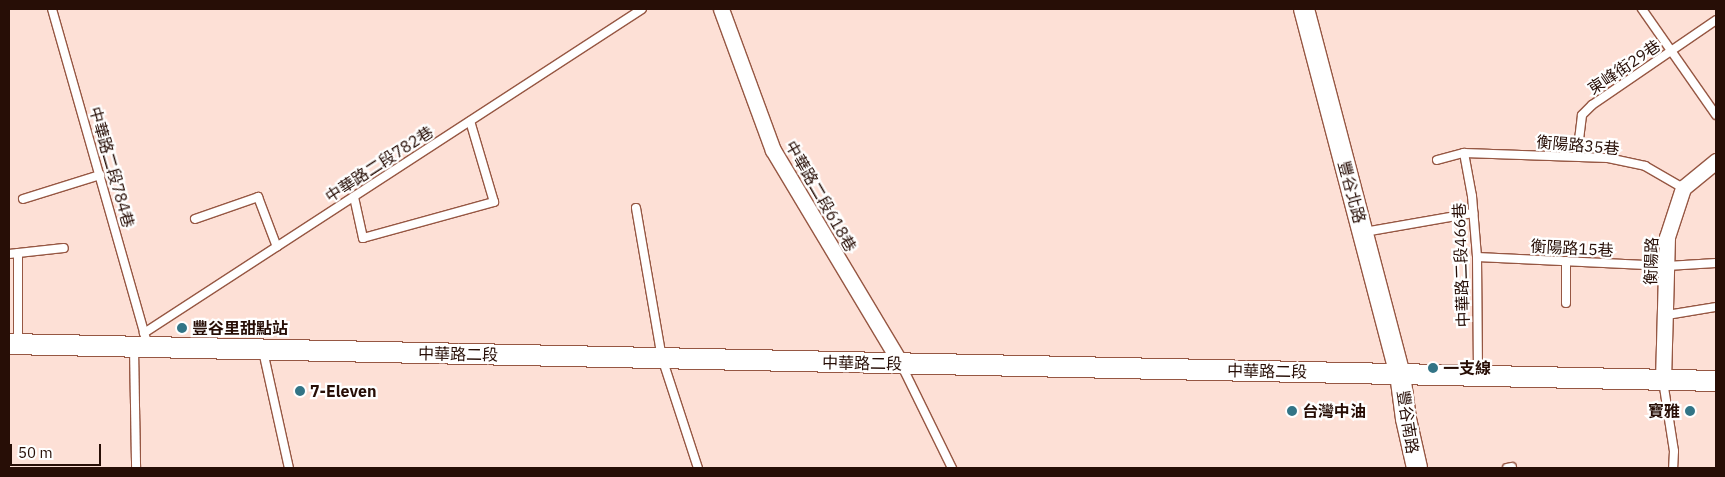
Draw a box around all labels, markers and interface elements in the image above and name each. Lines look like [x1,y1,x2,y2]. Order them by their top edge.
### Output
street label: 東峰街29巷 [1584,36,1664,98]
street label: 中華路二段784巷 [86,104,138,230]
street label: 中華路二段782巷 [321,122,437,206]
street label: 衡陽路35巷 [1536,132,1620,158]
street label: 中華路二段618巷 [781,137,861,255]
street label: 豐谷北路 [1334,159,1370,225]
street label: 中華路二段466巷 [1449,202,1473,328]
street label: 衡陽路15巷 [1530,236,1614,260]
street label: 衡陽路 [1641,237,1661,285]
place label: 豐谷里甜點站 [192,318,288,338]
marker: 豐谷里甜點站 [176,322,188,334]
street label: 中華路二段 [418,344,498,364]
street label: 中華路二段 [822,353,902,373]
place label: 一支線 [1443,358,1491,378]
street label: 中華路二段 [1227,361,1307,381]
marker: 一支線 [1427,362,1439,374]
place label: 7-Eleven [310,381,376,401]
marker: 7-Eleven [294,385,306,397]
street label: 豐谷南路 [1394,389,1422,455]
place label: 台灣中油 [1302,401,1366,421]
place label: 寶雅 [1648,401,1680,421]
marker: 台灣中油 [1286,405,1298,417]
marker: 寶雅 [1684,405,1696,417]
scale bar [12,434,104,466]
text: 50 m [18,443,53,462]

